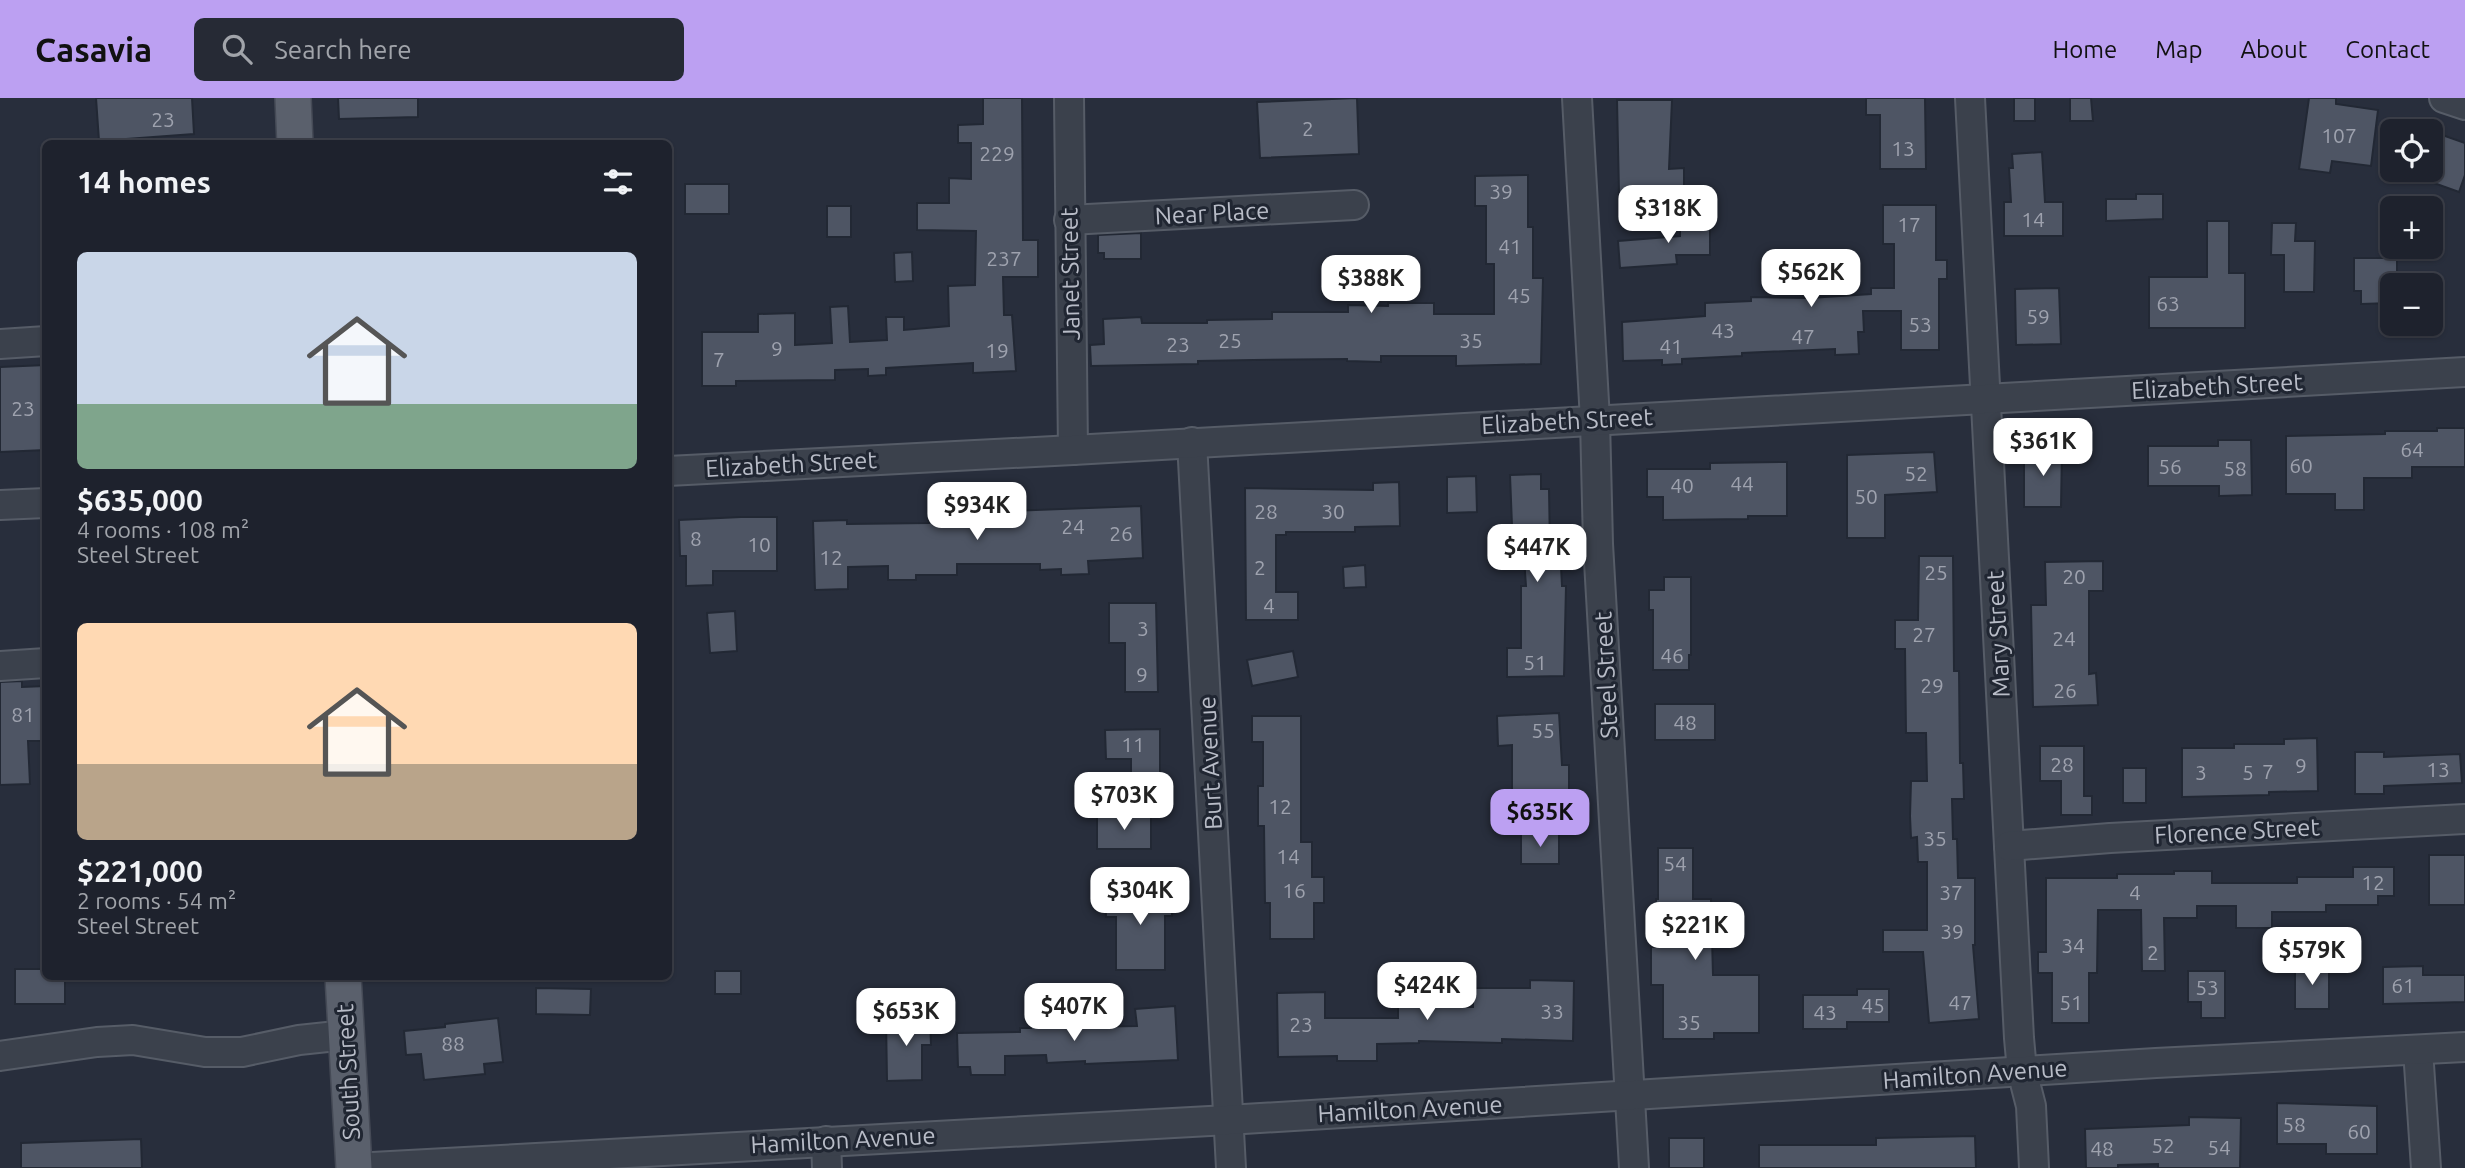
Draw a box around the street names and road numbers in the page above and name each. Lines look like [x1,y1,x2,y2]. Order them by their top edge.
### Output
street label: Near Place [1154,197,1270,229]
street label: Janet Street [1055,207,1085,341]
street label: Elizabeth Street [2130,368,2304,404]
street label: Elizabeth Street [1480,403,1654,439]
street label: Elizabeth Street [704,446,878,482]
street label: Mary Street [1981,569,2015,698]
street label: Steel Street [1589,610,1623,739]
street label: Burt Avenue [1193,695,1227,831]
street label: Florence Street [2153,813,2321,849]
street label: South Street [331,1003,365,1141]
street label: Hamilton Avenue [1882,1054,2068,1094]
street label: Hamilton Avenue [1317,1091,1503,1127]
street label: Hamilton Avenue [750,1122,936,1158]

